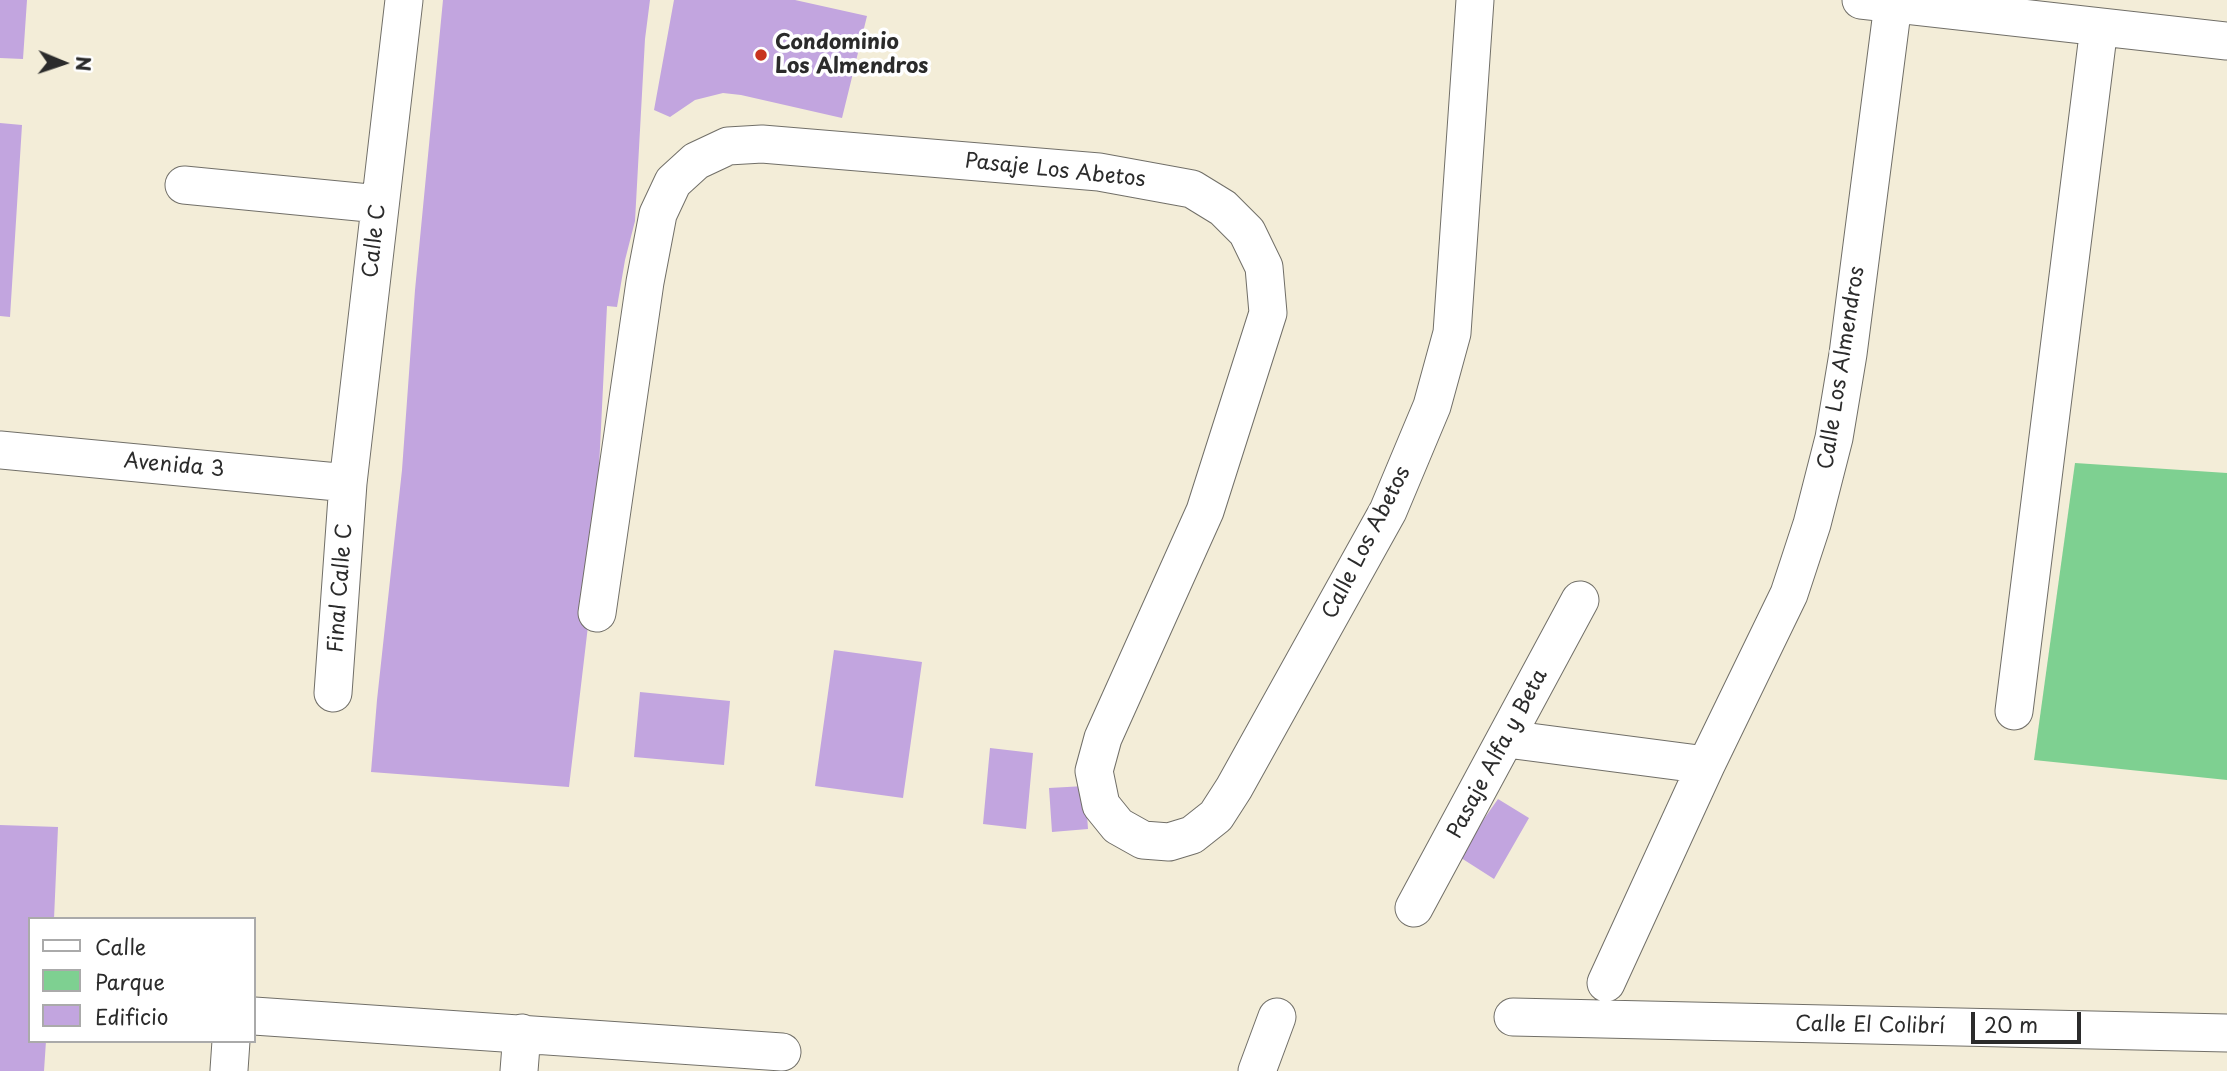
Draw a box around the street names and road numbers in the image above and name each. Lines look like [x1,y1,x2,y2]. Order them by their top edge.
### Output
street label: Pasaje Los Abetos [964,149,1146,193]
street label: Calle C [359,203,391,279]
street label: Calle Los Almendros [1813,265,1871,471]
street label: Avenida 3 [123,449,225,483]
street label: Calle Los Abetos [1318,463,1416,623]
street label: Final Calle C [324,522,358,654]
street label: Pasaje Alfa y Beta [1443,665,1553,843]
street label: Calle El Colibrí [1795,1012,1945,1040]

